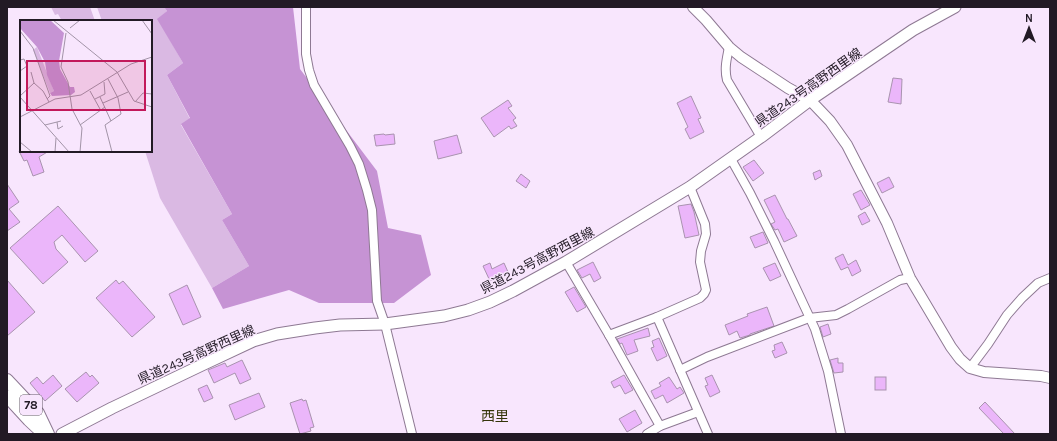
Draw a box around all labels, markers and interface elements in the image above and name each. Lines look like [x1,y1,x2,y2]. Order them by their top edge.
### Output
north arrow [1009,8,1049,48]
text: N [1025,12,1033,25]
inset map [20,20,152,152]
street label: 県道243号高野西里線 [752,45,864,130]
street label: 県道243号高野西里線 [478,224,597,297]
street label: 県道243号高野西里線 [135,322,257,387]
road number: 78 [20,395,42,415]
district label: 西里 [481,408,509,425]

